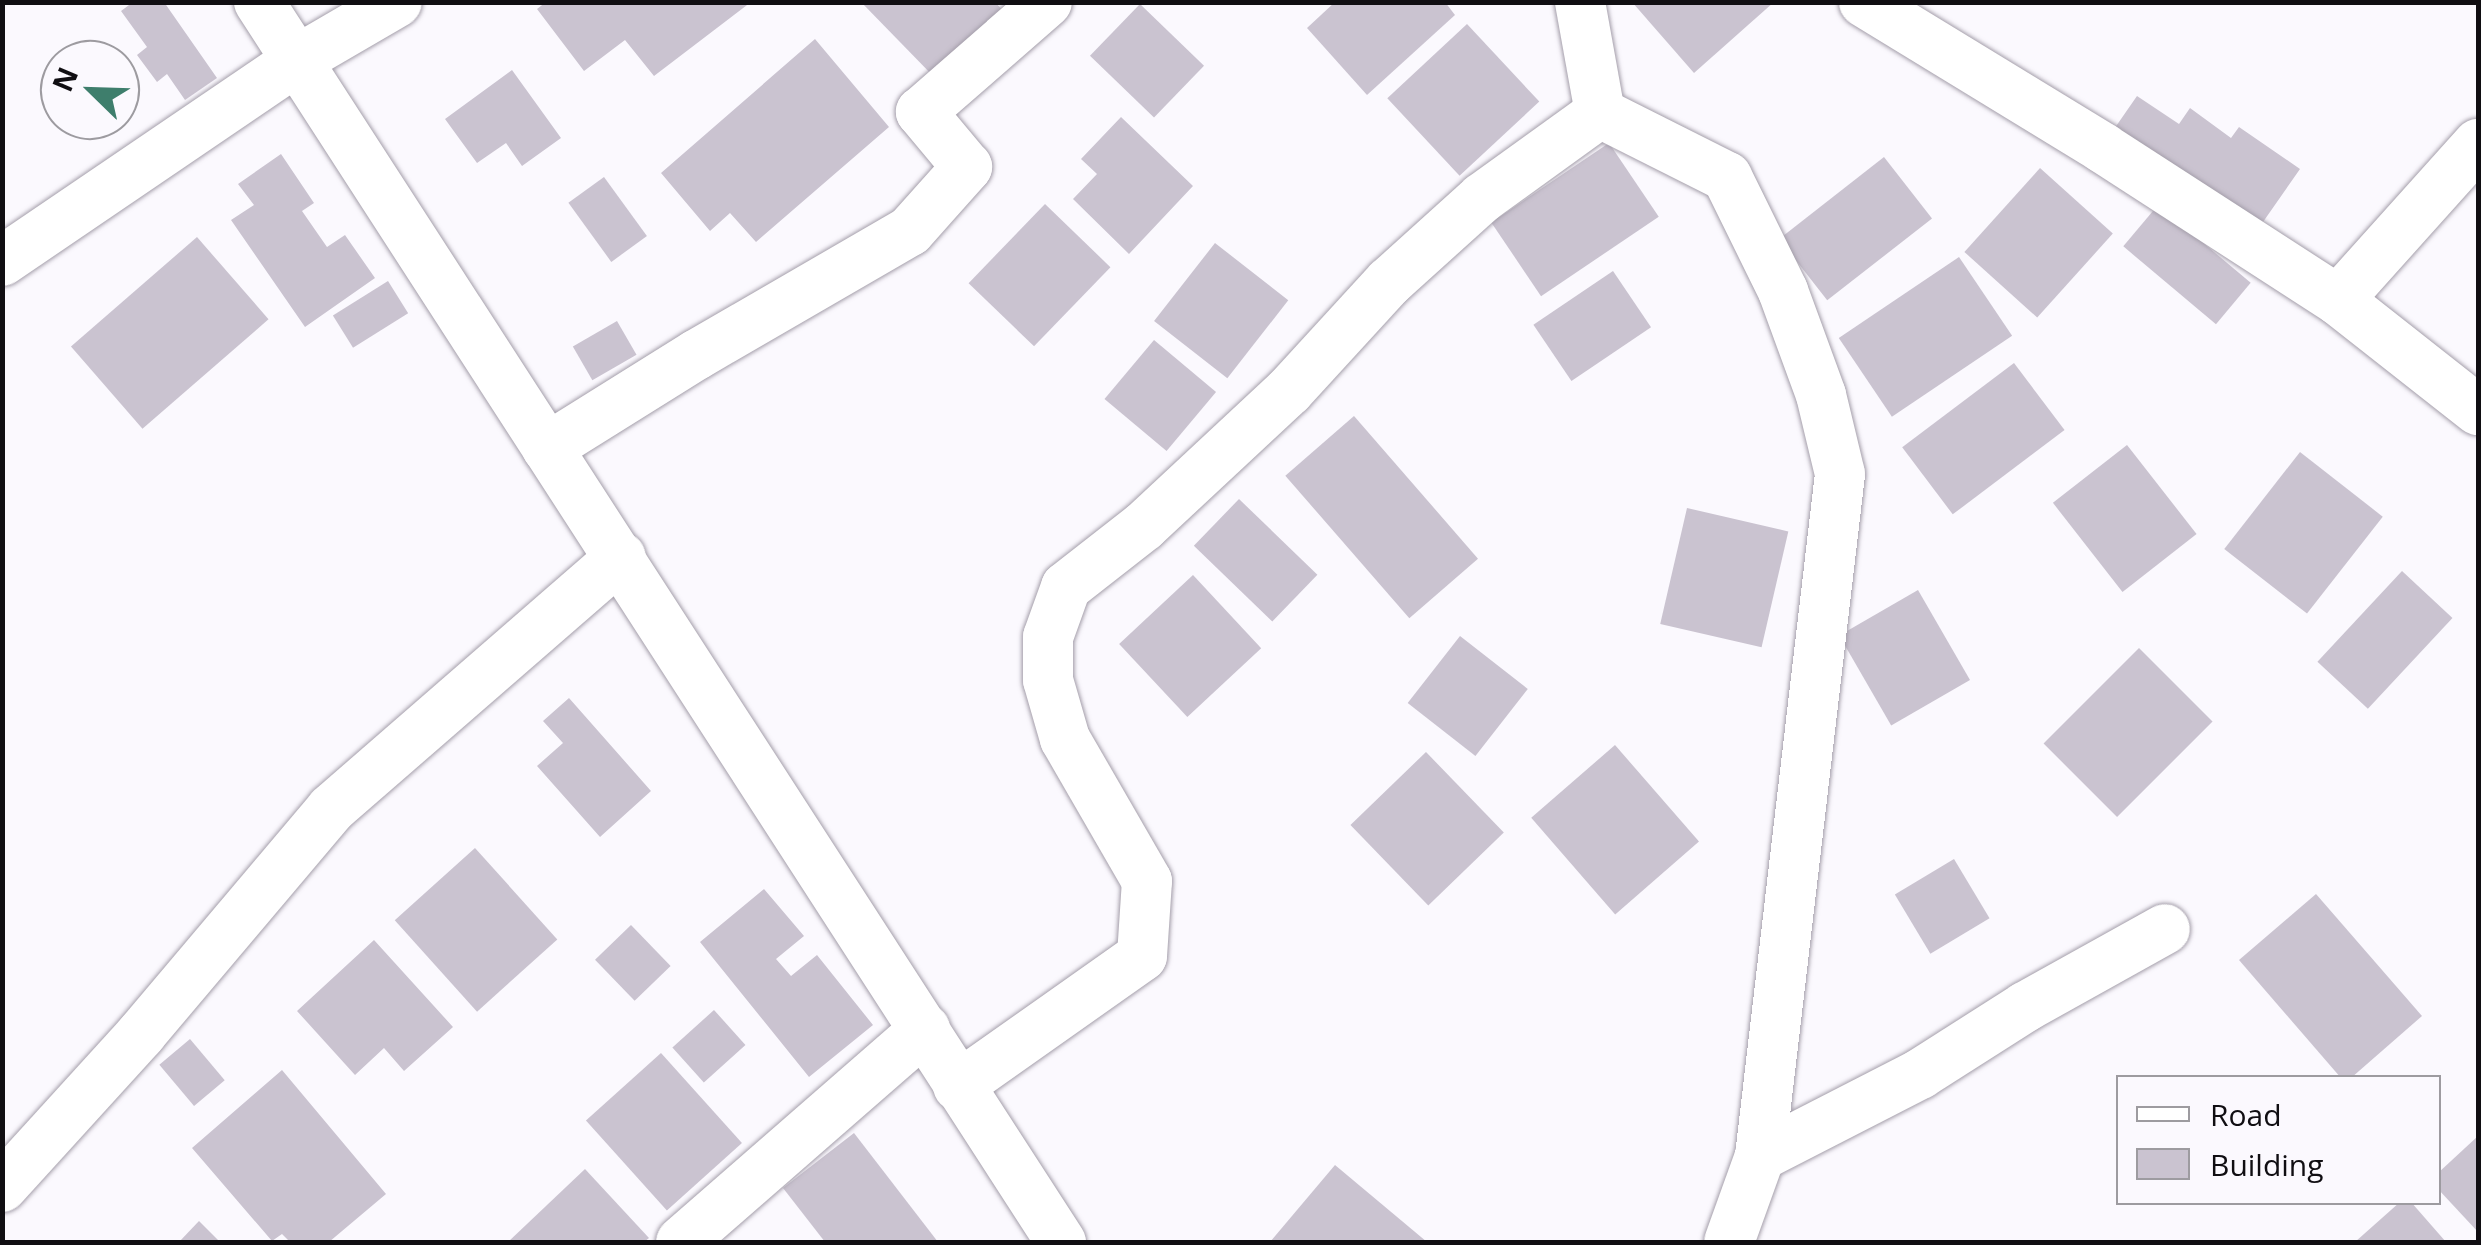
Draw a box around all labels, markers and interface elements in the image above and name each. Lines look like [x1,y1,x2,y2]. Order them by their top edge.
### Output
north arrow [40,40,140,140]
text: N [42,61,86,97]
legend [2116,1075,2441,1205]
text: Road [2210,1094,2282,1135]
text: Building [2210,1144,2324,1185]

